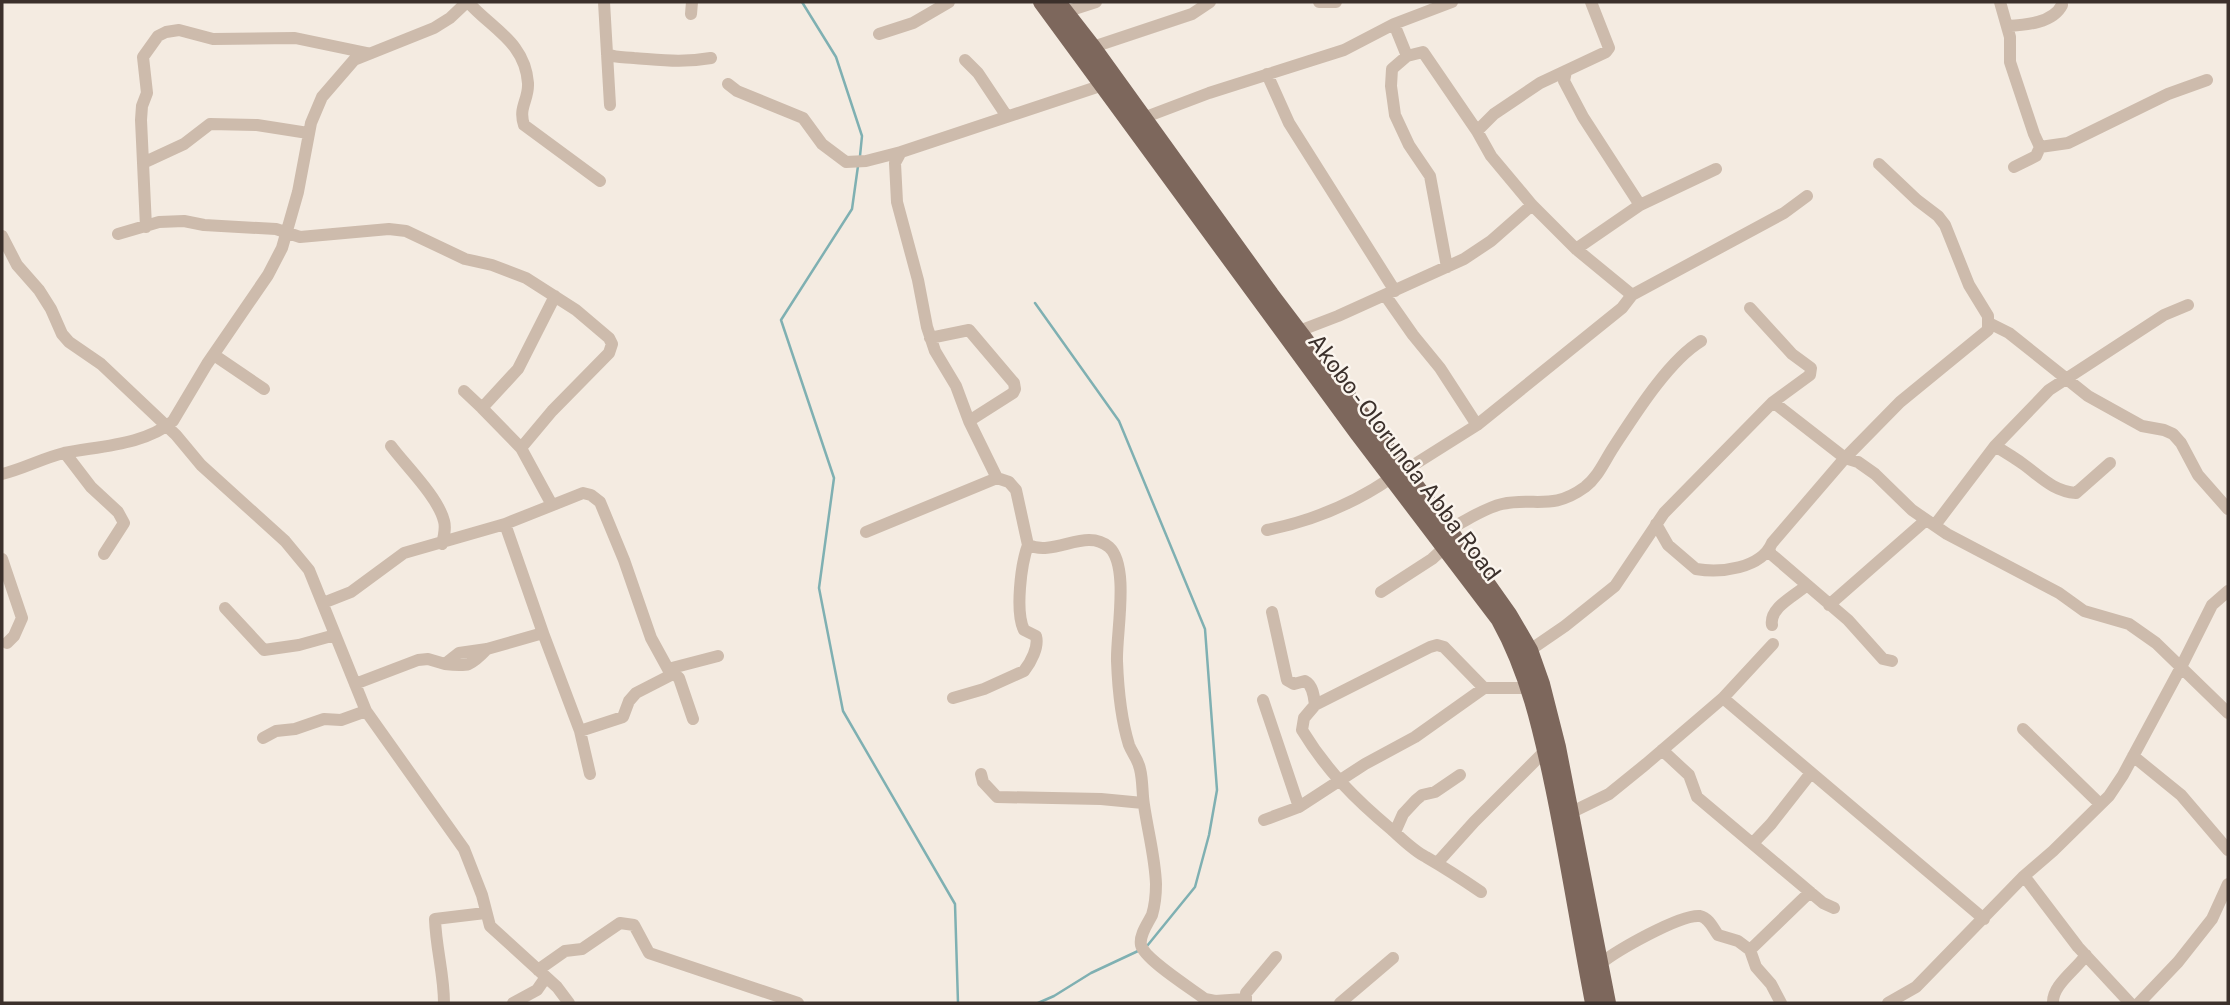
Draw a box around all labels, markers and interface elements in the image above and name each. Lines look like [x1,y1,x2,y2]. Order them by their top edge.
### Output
street label: Akobo - Olorunda Abba Road [1303,328,1507,586]

